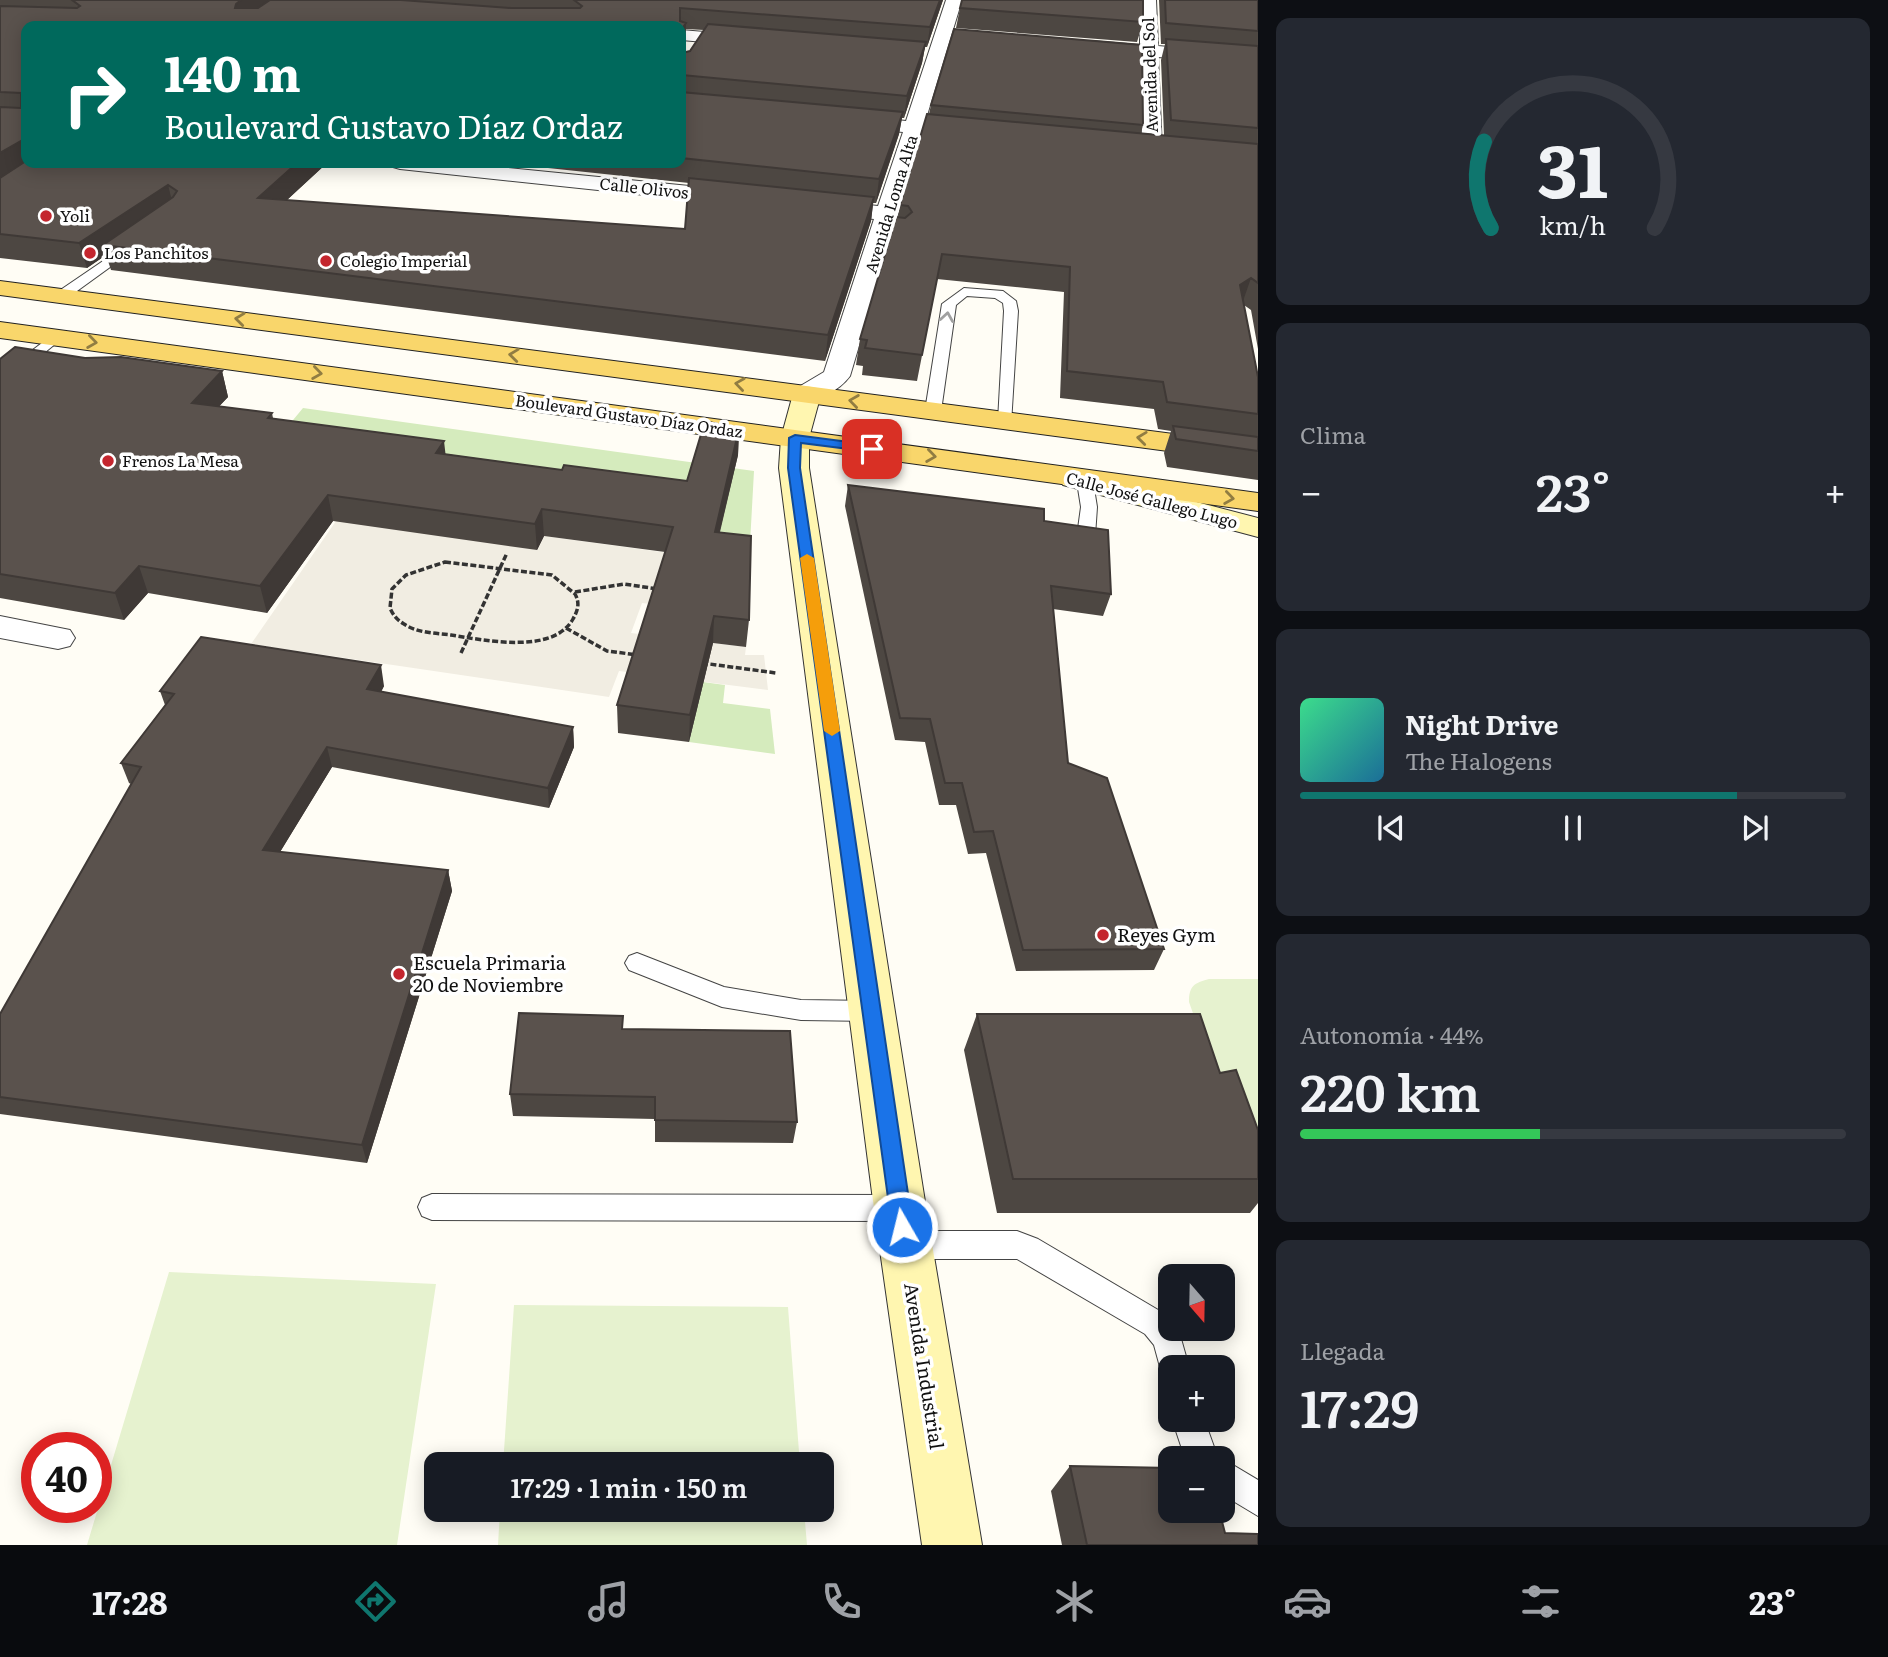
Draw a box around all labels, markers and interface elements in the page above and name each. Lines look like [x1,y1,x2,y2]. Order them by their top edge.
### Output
street label: Avenida del Sol [1135,17,1163,133]
text: 140 m [164,34,301,107]
icon: right [49,49,140,140]
text: Boulevard Gustavo Díaz Ordaz [164,101,623,149]
text: 31 [1538,112,1608,220]
street label: Avenida Loma Alta [858,131,923,276]
street label: Calle Olivos [598,170,690,204]
place label: Yoli [60,203,90,227]
text: km/h [1540,206,1606,243]
marker: Yoli [38,208,54,224]
place label: Los Panchitos [104,240,208,264]
marker: Los Panchitos [82,245,98,261]
place label: Colegio Imperial [340,248,467,272]
marker: Colegio Imperial [318,253,334,269]
one-way arrow [939,311,954,322]
one-way arrow [234,312,246,327]
one-way arrow [86,334,98,349]
one-way arrow [508,348,520,363]
one-way arrow [311,365,323,380]
one-way arrow [734,377,746,392]
street label: Boulevard Gustavo Díaz Ordaz [514,387,745,443]
one-way arrow [848,393,860,408]
text: Clima [1300,417,1366,451]
pin [842,419,902,479]
icon: arrive [853,430,891,468]
one-way arrow [1136,431,1148,446]
place label: Frenos La Mesa [122,448,239,472]
one-way arrow [925,449,937,464]
text: 23° [1536,451,1610,528]
marker: Frenos La Mesa [100,453,116,469]
text: − [1300,461,1322,518]
text: + [1824,461,1846,518]
street label: Calle José Gallego Lugo [1064,465,1241,533]
one-way arrow [1223,491,1235,506]
text: Night Drive [1405,704,1559,743]
text: The Halogens [1405,743,1552,777]
icon: previous [1372,809,1410,847]
icon: pause [1554,809,1592,847]
icon: next [1736,809,1774,847]
place label: Reyes Gym [1117,920,1216,948]
marker: Reyes Gym [1095,927,1111,943]
place label: Escuela Primaria 20 de Noviembre [413,948,567,998]
marker: Escuela Primaria 20 de Noviembre [391,966,407,982]
text: Autonomía · 44% [1300,1017,1484,1051]
text: 220 km [1300,1051,1481,1128]
position arrow [865,1190,939,1264]
north arrow [1158,1264,1236,1340]
map controls [1158,1264,1235,1523]
street label: Avenida Industrial [898,1280,952,1451]
text: Llegada [1300,1333,1385,1367]
button: + [1158,1355,1235,1432]
text: 17:29 [1300,1367,1419,1444]
speed limit sign: 40 [21,1432,112,1523]
button: − [1158,1446,1235,1523]
text: 17:29 · 1 min · 150 m [511,1467,747,1506]
text: 17:28 [92,1577,168,1625]
icon: directions [351,1577,400,1626]
icon: music [584,1577,633,1626]
icon: phone [817,1577,866,1626]
icon: climate [1050,1577,1099,1626]
icon: car [1283,1577,1332,1626]
icon: filters [1516,1577,1565,1626]
text: 23° [1749,1577,1796,1625]

